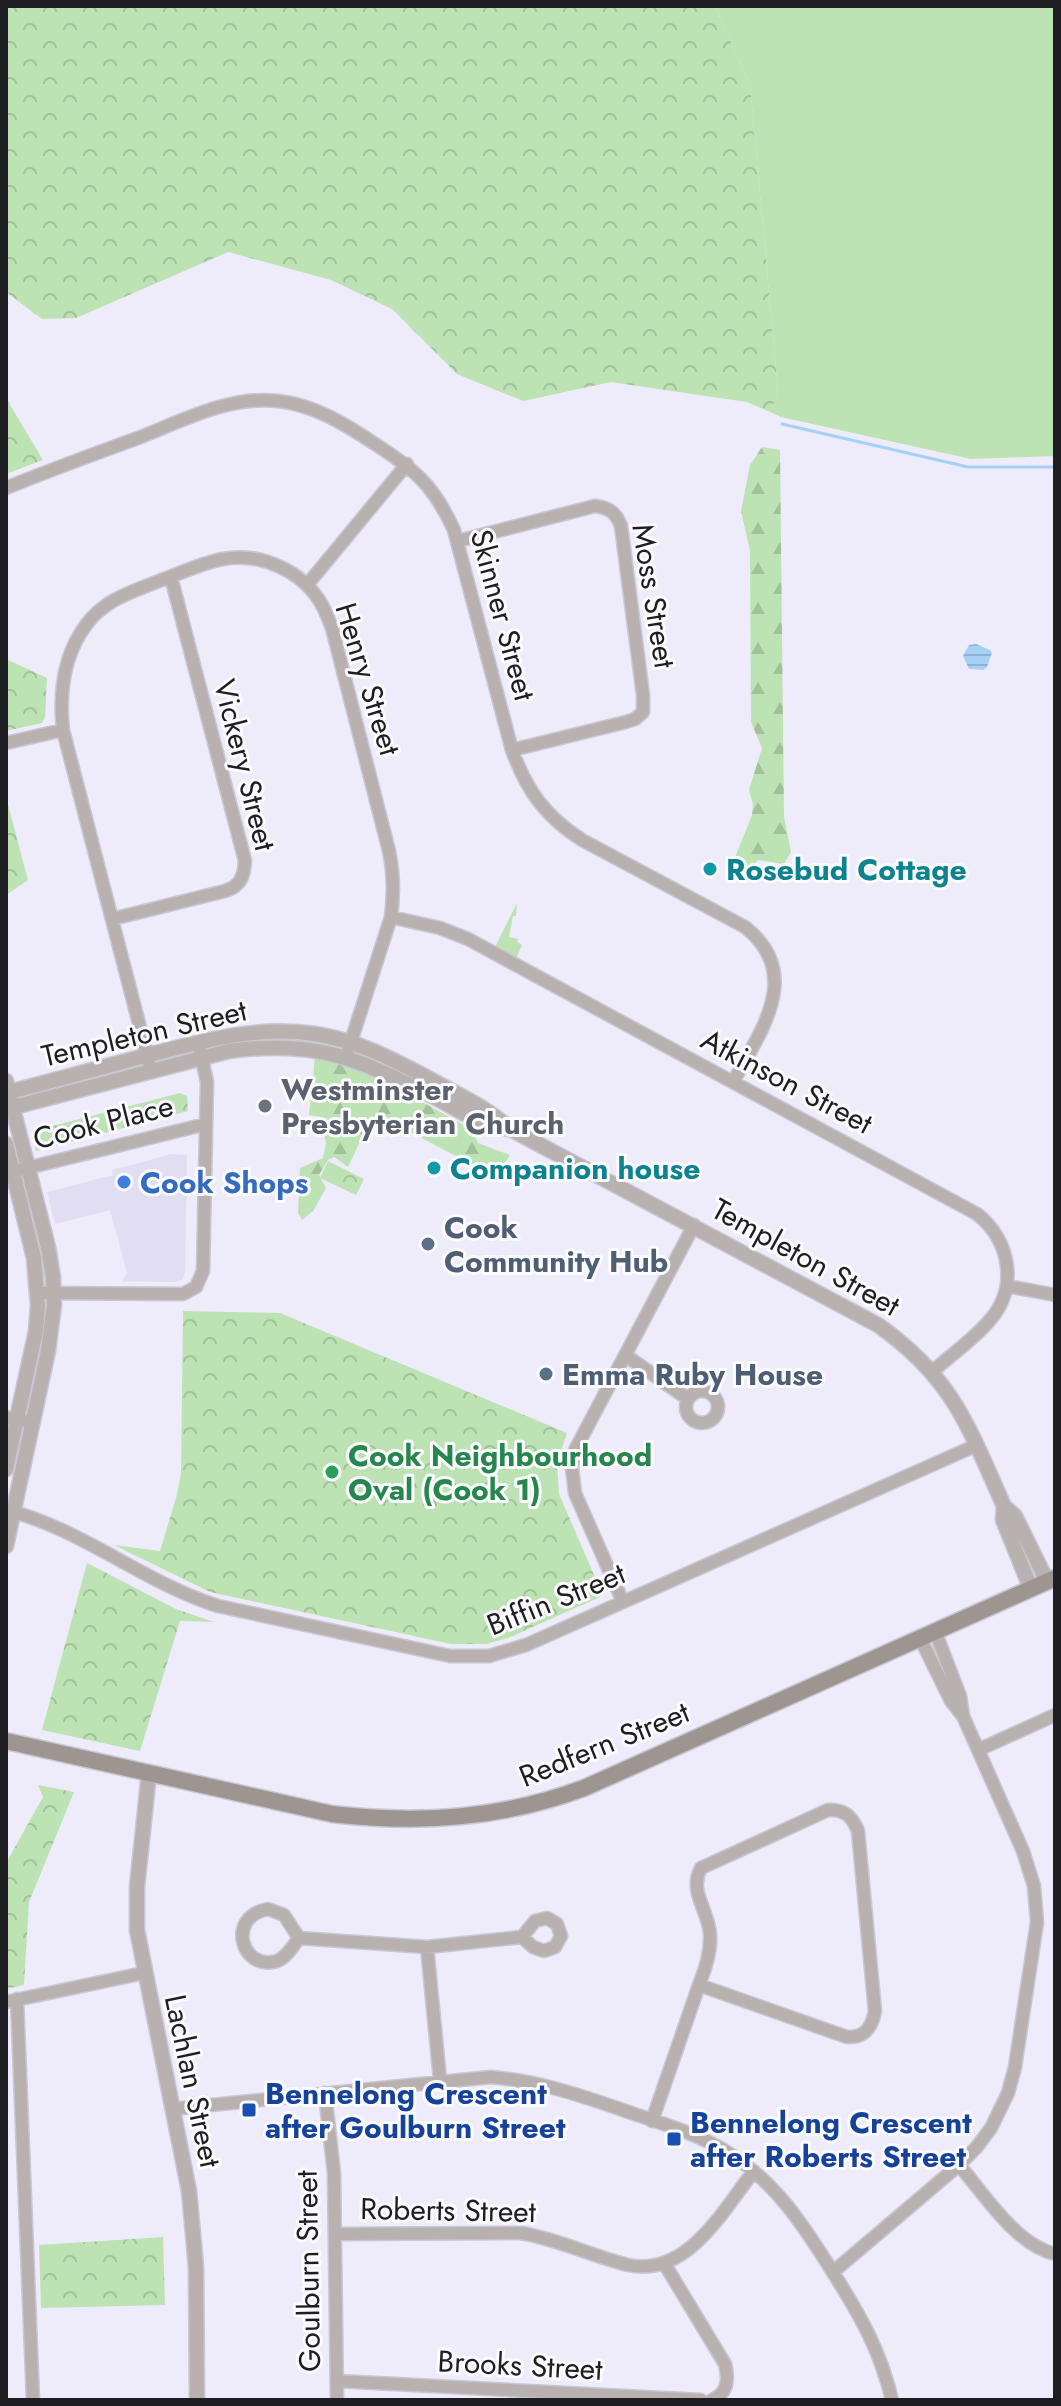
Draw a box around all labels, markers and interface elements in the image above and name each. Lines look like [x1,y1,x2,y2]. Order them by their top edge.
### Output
street label: Moss Street [621,521,687,672]
street label: Skinner Street [460,525,547,706]
street label: Henry Street [324,597,412,761]
street label: Vickery Street [203,675,287,856]
place label: Rosebud Cottage [726,848,967,891]
marker: Rosebud Cottage [701,860,719,878]
street label: Templeton Street [37,988,252,1077]
street label: Atkinson Street [694,1018,881,1145]
place label: Westminster Presbyterian Church [281,1068,564,1145]
street label: Cook Place [28,1084,178,1160]
marker: Westminster Presbyterian Church [256,1097,274,1115]
place label: Companion house [450,1147,700,1190]
marker: Companion house [425,1159,443,1177]
place label: Cook Shops [140,1161,308,1204]
marker: Cook Shops [115,1173,133,1191]
street label: Templeton Street [704,1187,909,1327]
place label: Cook Community Hub [444,1206,668,1283]
marker: Cook Community Hub [419,1235,437,1253]
place label: Emma Ruby House [562,1353,823,1396]
marker: Emma Ruby House [537,1365,555,1383]
place label: Cook Neighbourhood Oval (Cook 1) [348,1434,652,1511]
marker: Cook Neighbourhood Oval (Cook 1) [323,1463,341,1481]
street label: Biffin Street [480,1551,632,1646]
street label: Redfern Street [512,1690,696,1798]
street label: Lachlan Street [154,1991,232,2172]
place label: Bennelong Crescent after Goulburn Street [265,2072,566,2149]
marker: Bennelong Crescent after Goulburn Street [240,2101,258,2119]
place label: Bennelong Crescent after Roberts Street [690,2101,972,2178]
marker: Bennelong Crescent after Roberts Street [665,2130,683,2148]
street label: Goulburn Street [285,2169,331,2372]
street label: Roberts Street [360,2187,537,2233]
street label: Brooks Street [436,2339,604,2391]

